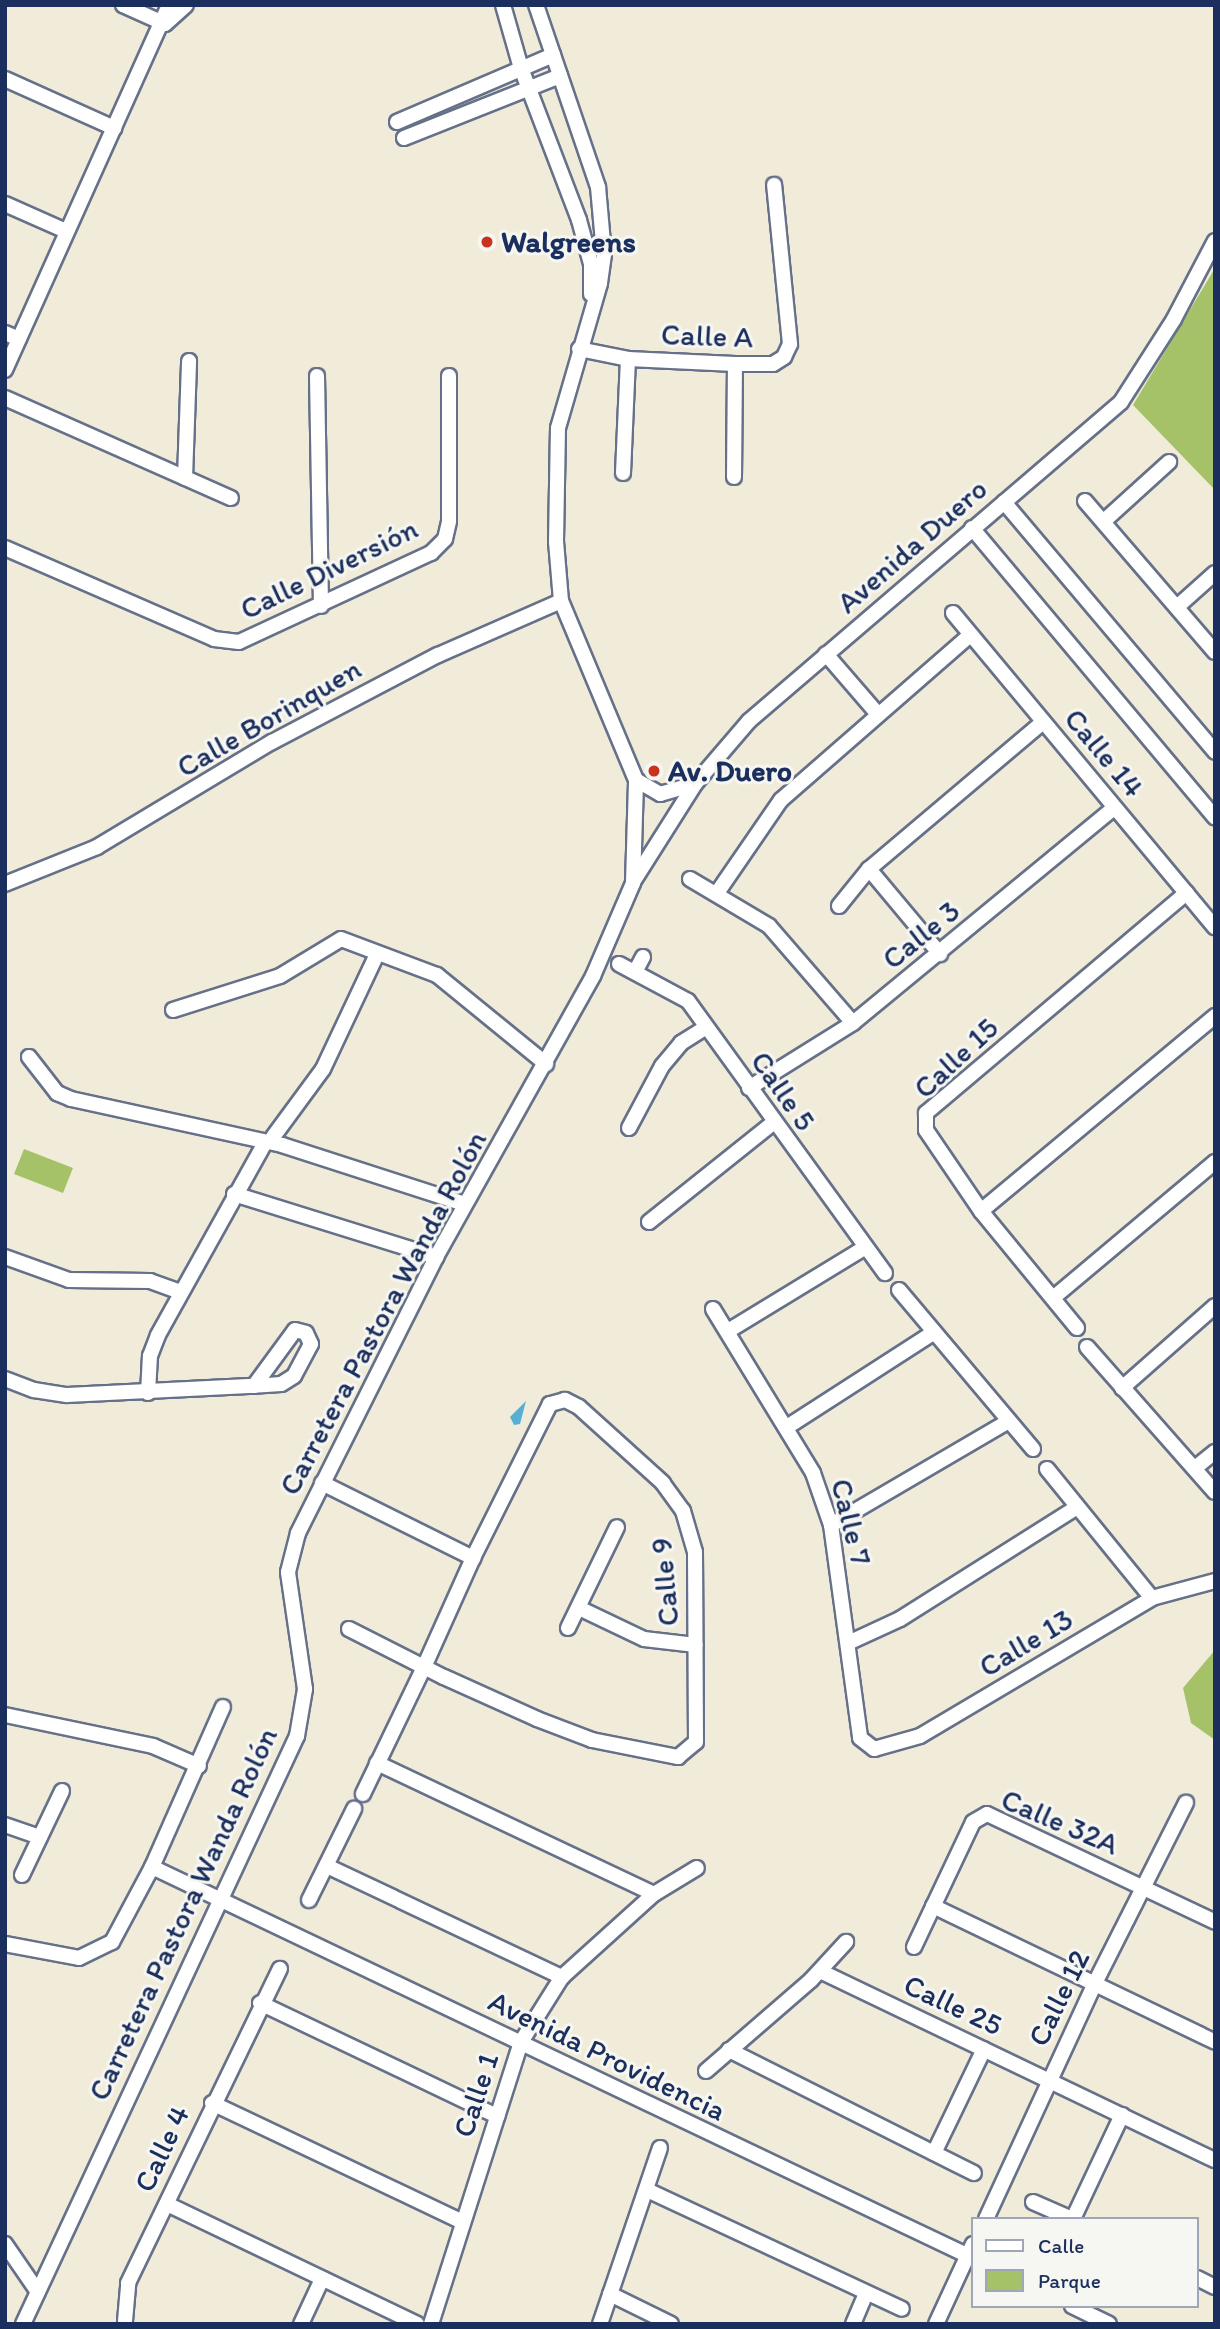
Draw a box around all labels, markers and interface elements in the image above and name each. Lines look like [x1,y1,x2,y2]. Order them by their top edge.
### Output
place label: Walgreens [501,224,636,260]
marker: Walgreens [479,234,495,250]
street label: Calle A [660,316,754,356]
street label: Avenida Duero [830,471,994,621]
street label: Calle Diversión [234,510,424,628]
street label: Calle Borinquen [171,651,367,785]
street label: Calle 14 [1057,701,1151,805]
place label: Av. Duero [668,753,793,789]
marker: Av. Duero [646,763,662,779]
street label: Calle 3 [875,893,967,977]
street label: Calle 15 [906,1010,1006,1106]
street label: Calle 5 [743,1044,823,1138]
street label: Carretera Pastora Wanda Rolón [272,1125,494,1501]
street label: Calle 7 [823,1475,879,1569]
street label: Calle 9 [643,1536,687,1628]
street label: Calle 13 [973,1601,1079,1685]
street label: Carretera Pastora Wanda Rolón [81,1722,285,2106]
street label: Calle 32A [996,1781,1124,1863]
street label: Calle 12 [1020,1944,1098,2052]
street label: Calle 25 [898,1967,1008,2043]
street label: Avenida Providencia [483,1983,731,2129]
street label: Calle 1 [445,2048,507,2142]
street label: Calle 4 [126,2100,198,2198]
legend [972,2217,1199,2308]
text: Calle [1038,2233,1084,2258]
text: Parque [1038,2268,1101,2293]

